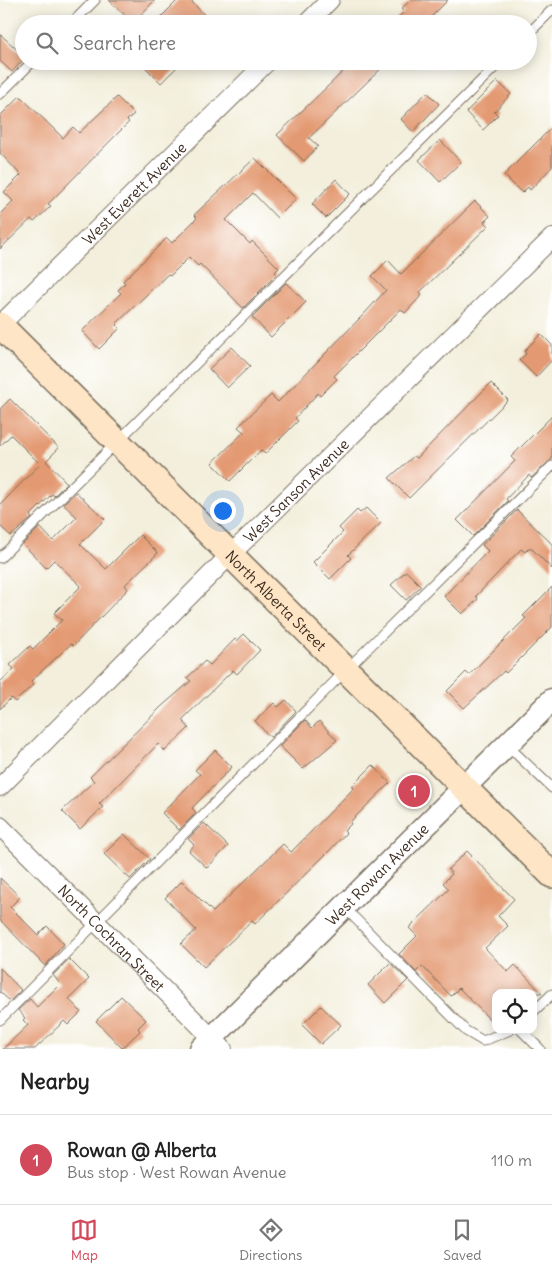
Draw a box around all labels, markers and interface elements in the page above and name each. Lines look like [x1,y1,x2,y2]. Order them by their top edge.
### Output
search box [15,15,537,70]
icon: search [33,29,61,57]
text: Search here [73,31,176,55]
street label: West Everett Avenue [78,138,190,248]
street label: West Sanson Avenue [239,434,352,546]
your location [210,498,236,524]
street label: North Alberta Street [222,546,331,655]
pin: 1 [398,772,430,810]
street label: West Rowan Avenue [321,819,432,929]
street label: North Cochran Street [54,880,169,995]
map controls [492,989,537,1034]
button: locate [492,989,537,1034]
text: Nearby [20,1068,90,1095]
text: Rowan @ Alberta [67,1138,217,1162]
text: 1 [33,1150,39,1170]
text: 110 m [491,1150,532,1170]
text: Bus stop · West Rowan Avenue [67,1162,286,1182]
tab: Map [70,1216,98,1264]
tab: Directions [239,1216,302,1264]
tab: Saved [443,1216,482,1264]

